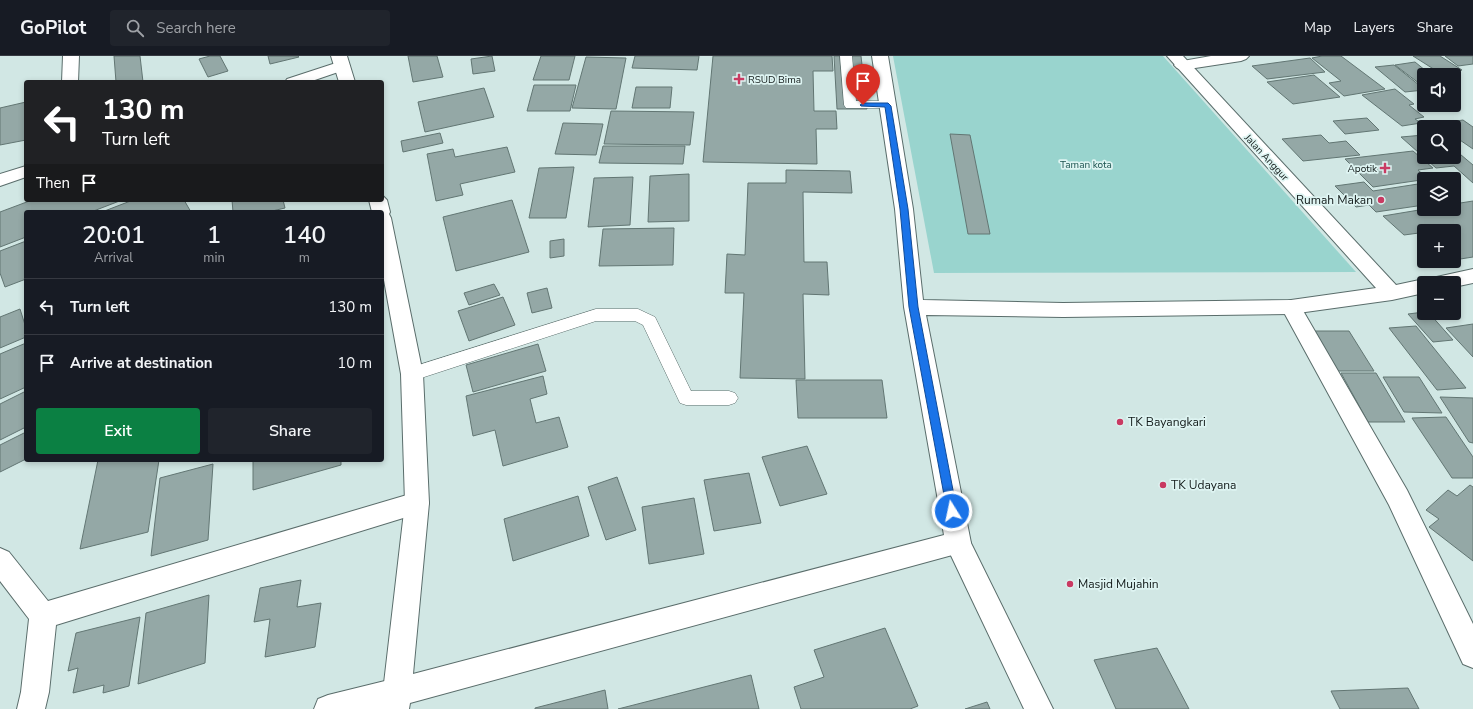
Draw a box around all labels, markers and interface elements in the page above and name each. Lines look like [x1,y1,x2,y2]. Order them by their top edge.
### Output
search box [110,10,390,46]
text: GoPilot [20,15,86,41]
icon: search [124,17,146,39]
text: Search here [156,18,236,38]
text: Map [1304,18,1331,37]
text: Layers [1353,18,1395,37]
text: Share [1417,18,1453,37]
pin [846,64,880,105]
map controls [1417,68,1461,320]
button: sound [1417,68,1461,112]
icon: arrive [852,70,874,92]
marker: RSUD Bima [733,73,745,85]
place label: RSUD Bima [748,73,801,87]
text: 130 m [102,91,185,129]
icon: left [36,96,88,148]
button: search [1417,120,1461,164]
text: Turn left [102,127,170,151]
street label: Jalan Anggur [1240,131,1292,184]
park label: Taman kota [1060,158,1112,172]
place label: Apotik [1348,162,1378,176]
marker: Apotik [1380,163,1390,173]
icon: arrive [78,172,100,194]
button: layers [1417,172,1461,216]
text: Then [36,173,70,193]
place label: Rumah Makan [1296,192,1373,208]
marker: Rumah Makan [1376,195,1386,205]
text: 20:01 [82,219,145,251]
text: 1 [207,219,221,251]
text: 140 [283,219,326,251]
button: + [1417,224,1461,268]
text: Arrival [94,249,133,267]
text: min [203,249,225,267]
text: m [299,249,310,267]
button: − [1417,276,1461,320]
icon: left [36,296,58,318]
text: Turn left [70,297,129,317]
text: 130 m [328,297,372,317]
icon: arrive [36,352,58,374]
text: Arrive at destination [70,353,213,373]
text: 10 m [337,353,372,373]
button: Exit [36,408,200,454]
button: Share [208,408,372,454]
place label: TK Bayangkari [1128,414,1206,430]
marker: TK Bayangkari [1115,417,1125,427]
place label: TK Udayana [1171,477,1236,493]
marker: TK Udayana [1158,480,1168,490]
position arrow [931,490,973,532]
place label: Masjid Mujahin [1078,576,1159,592]
marker: Masjid Mujahin [1065,579,1075,589]

